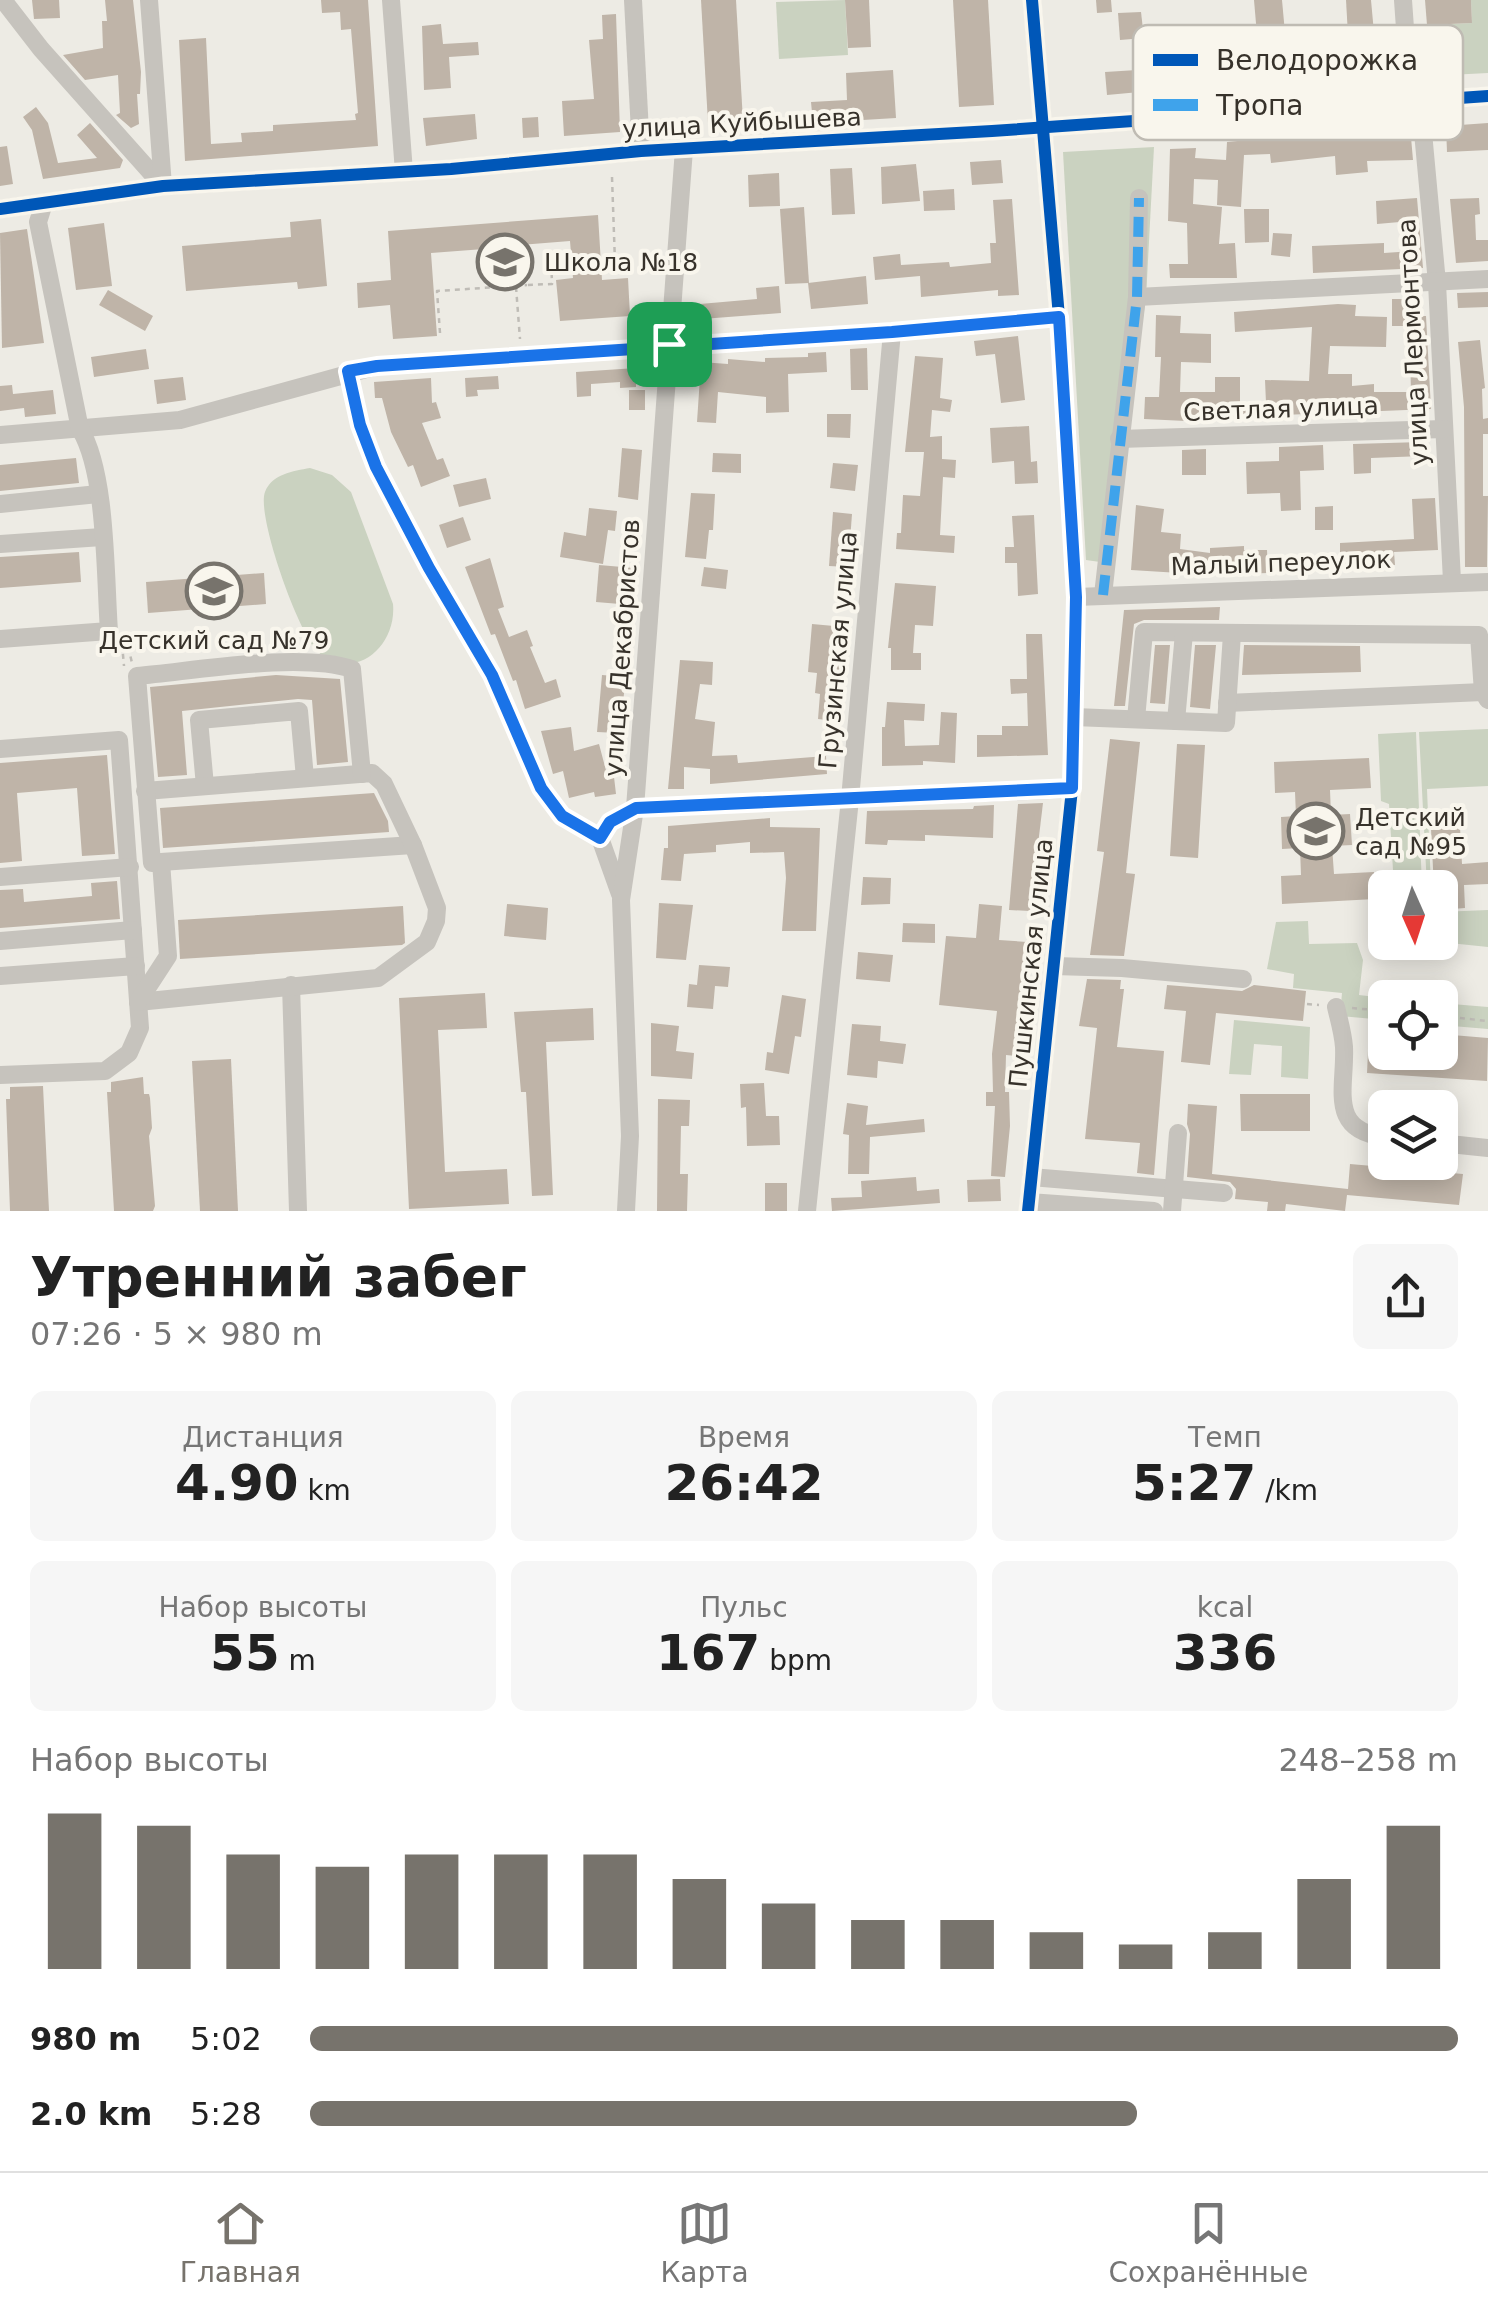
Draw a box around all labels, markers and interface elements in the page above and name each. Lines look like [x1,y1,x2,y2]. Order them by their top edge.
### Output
legend [1133,25,1463,140]
text: Велодорожка [1216,44,1418,77]
text: Тропа [1215,89,1303,122]
street label: улица Куйбышева [622,102,862,144]
street label: улица Лермонтова [1392,218,1434,466]
school or university icon: Школа №18 [475,232,535,292]
place label: Школа №18 [544,248,698,277]
pin [627,302,712,387]
icon: arrive [642,317,697,372]
street label: Светлая улица [1183,391,1379,427]
street label: улица Декабристов [599,518,645,778]
street label: Грузинская улица [813,530,863,770]
street label: Малый переулок [1170,545,1392,581]
school or university icon: Детский сад №79 [184,561,244,621]
place label: Детский сад №79 [99,626,329,655]
school or university icon: Детский сад №95 [1286,801,1346,861]
place label: Детский сад №95 [1355,803,1467,861]
street label: Пушкинская улица [1003,837,1059,1089]
north arrow [1368,870,1458,960]
map controls [1368,870,1458,1180]
button: locate [1368,980,1458,1070]
button: layers [1368,1090,1458,1180]
button: share [1353,1244,1458,1349]
text: Утренний забег [30,1245,527,1309]
text: 07:26 · 5 × 980 m [30,1315,323,1353]
text: Дистанция [182,1421,344,1454]
text: Время [698,1421,790,1454]
text: Темп [1188,1421,1262,1454]
text: 4.90 [175,1454,298,1512]
text: 26:42 [664,1454,824,1512]
text: 5:27 [1132,1454,1256,1512]
text: km [298,1474,351,1507]
text: /km [1256,1474,1318,1507]
text: Набор высоты [159,1591,367,1624]
text: Пульс [700,1591,788,1624]
text: kcal [1197,1591,1253,1624]
text: 55 [210,1624,280,1682]
text: 167 [656,1624,760,1682]
text: 336 [1173,1624,1277,1682]
text: m [280,1644,316,1677]
text: bpm [760,1644,832,1677]
text: Набор высоты [30,1741,269,1779]
text: 248–258 m [1279,1741,1458,1779]
text: 980 m [30,2020,141,2058]
text: 5:02 [190,2020,262,2058]
text: 2.0 km [30,2095,152,2133]
text: 5:28 [190,2095,262,2133]
tab: Главная [180,2196,301,2289]
tab: Карта [660,2196,749,2289]
tab: Сохранённые [1108,2196,1308,2289]

